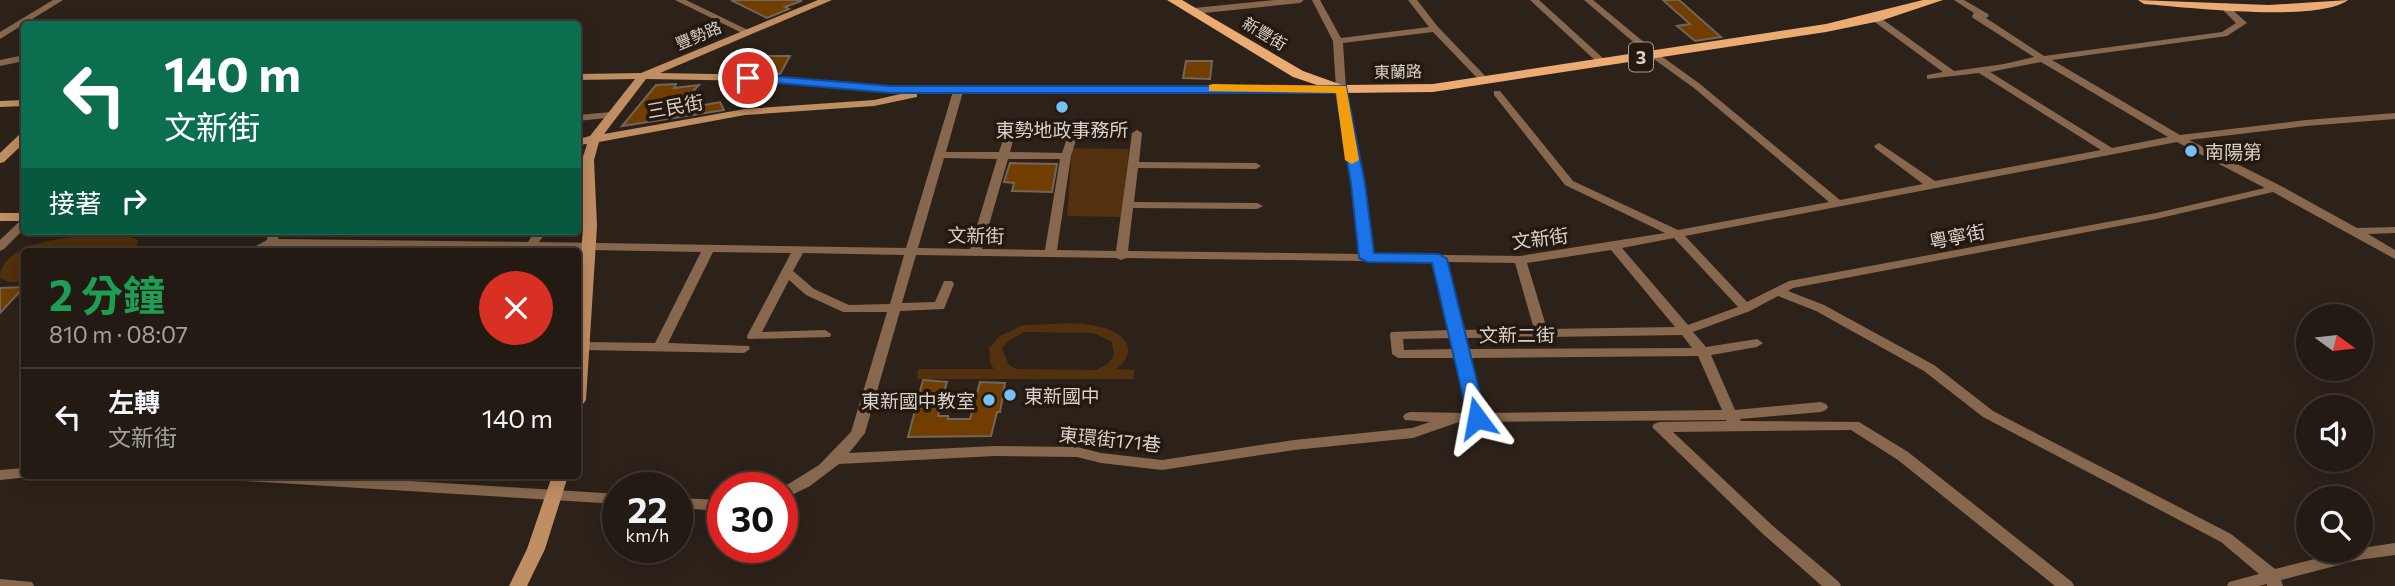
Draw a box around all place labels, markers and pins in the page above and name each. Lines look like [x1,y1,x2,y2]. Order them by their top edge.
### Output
pin [718,48,778,108]
marker: 東勢地政事務所 [1054,99,1070,115]
place label: 東勢地政事務所 [995,118,1129,141]
place label: 南陽第 [2205,140,2262,163]
marker: 南陽第 [2183,143,2199,159]
place label: 東新國中 [1024,384,1100,407]
marker: 東新國中 [1002,387,1018,403]
place label: 東新國中教室 [861,389,975,412]
marker: 東新國中教室 [981,392,997,408]

